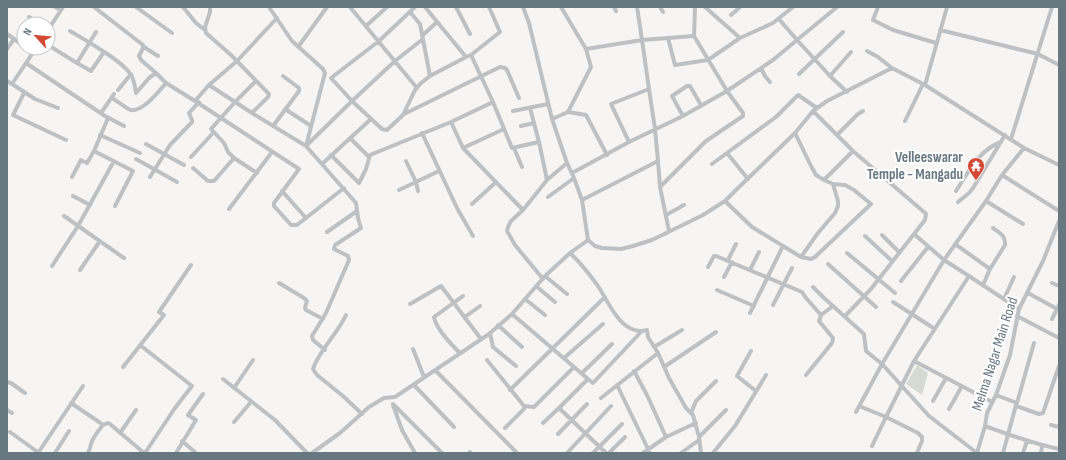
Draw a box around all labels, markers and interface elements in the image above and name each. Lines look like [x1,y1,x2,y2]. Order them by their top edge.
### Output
north arrow [16,16,56,56]
text: N [20,26,35,37]
place label: Velleeswarar Temple - Mangadu [867,148,963,184]
temple icon: Velleeswarar Temple - Mangadu [966,156,986,181]
street label: Melma Nagar Main Road [968,295,1022,413]

